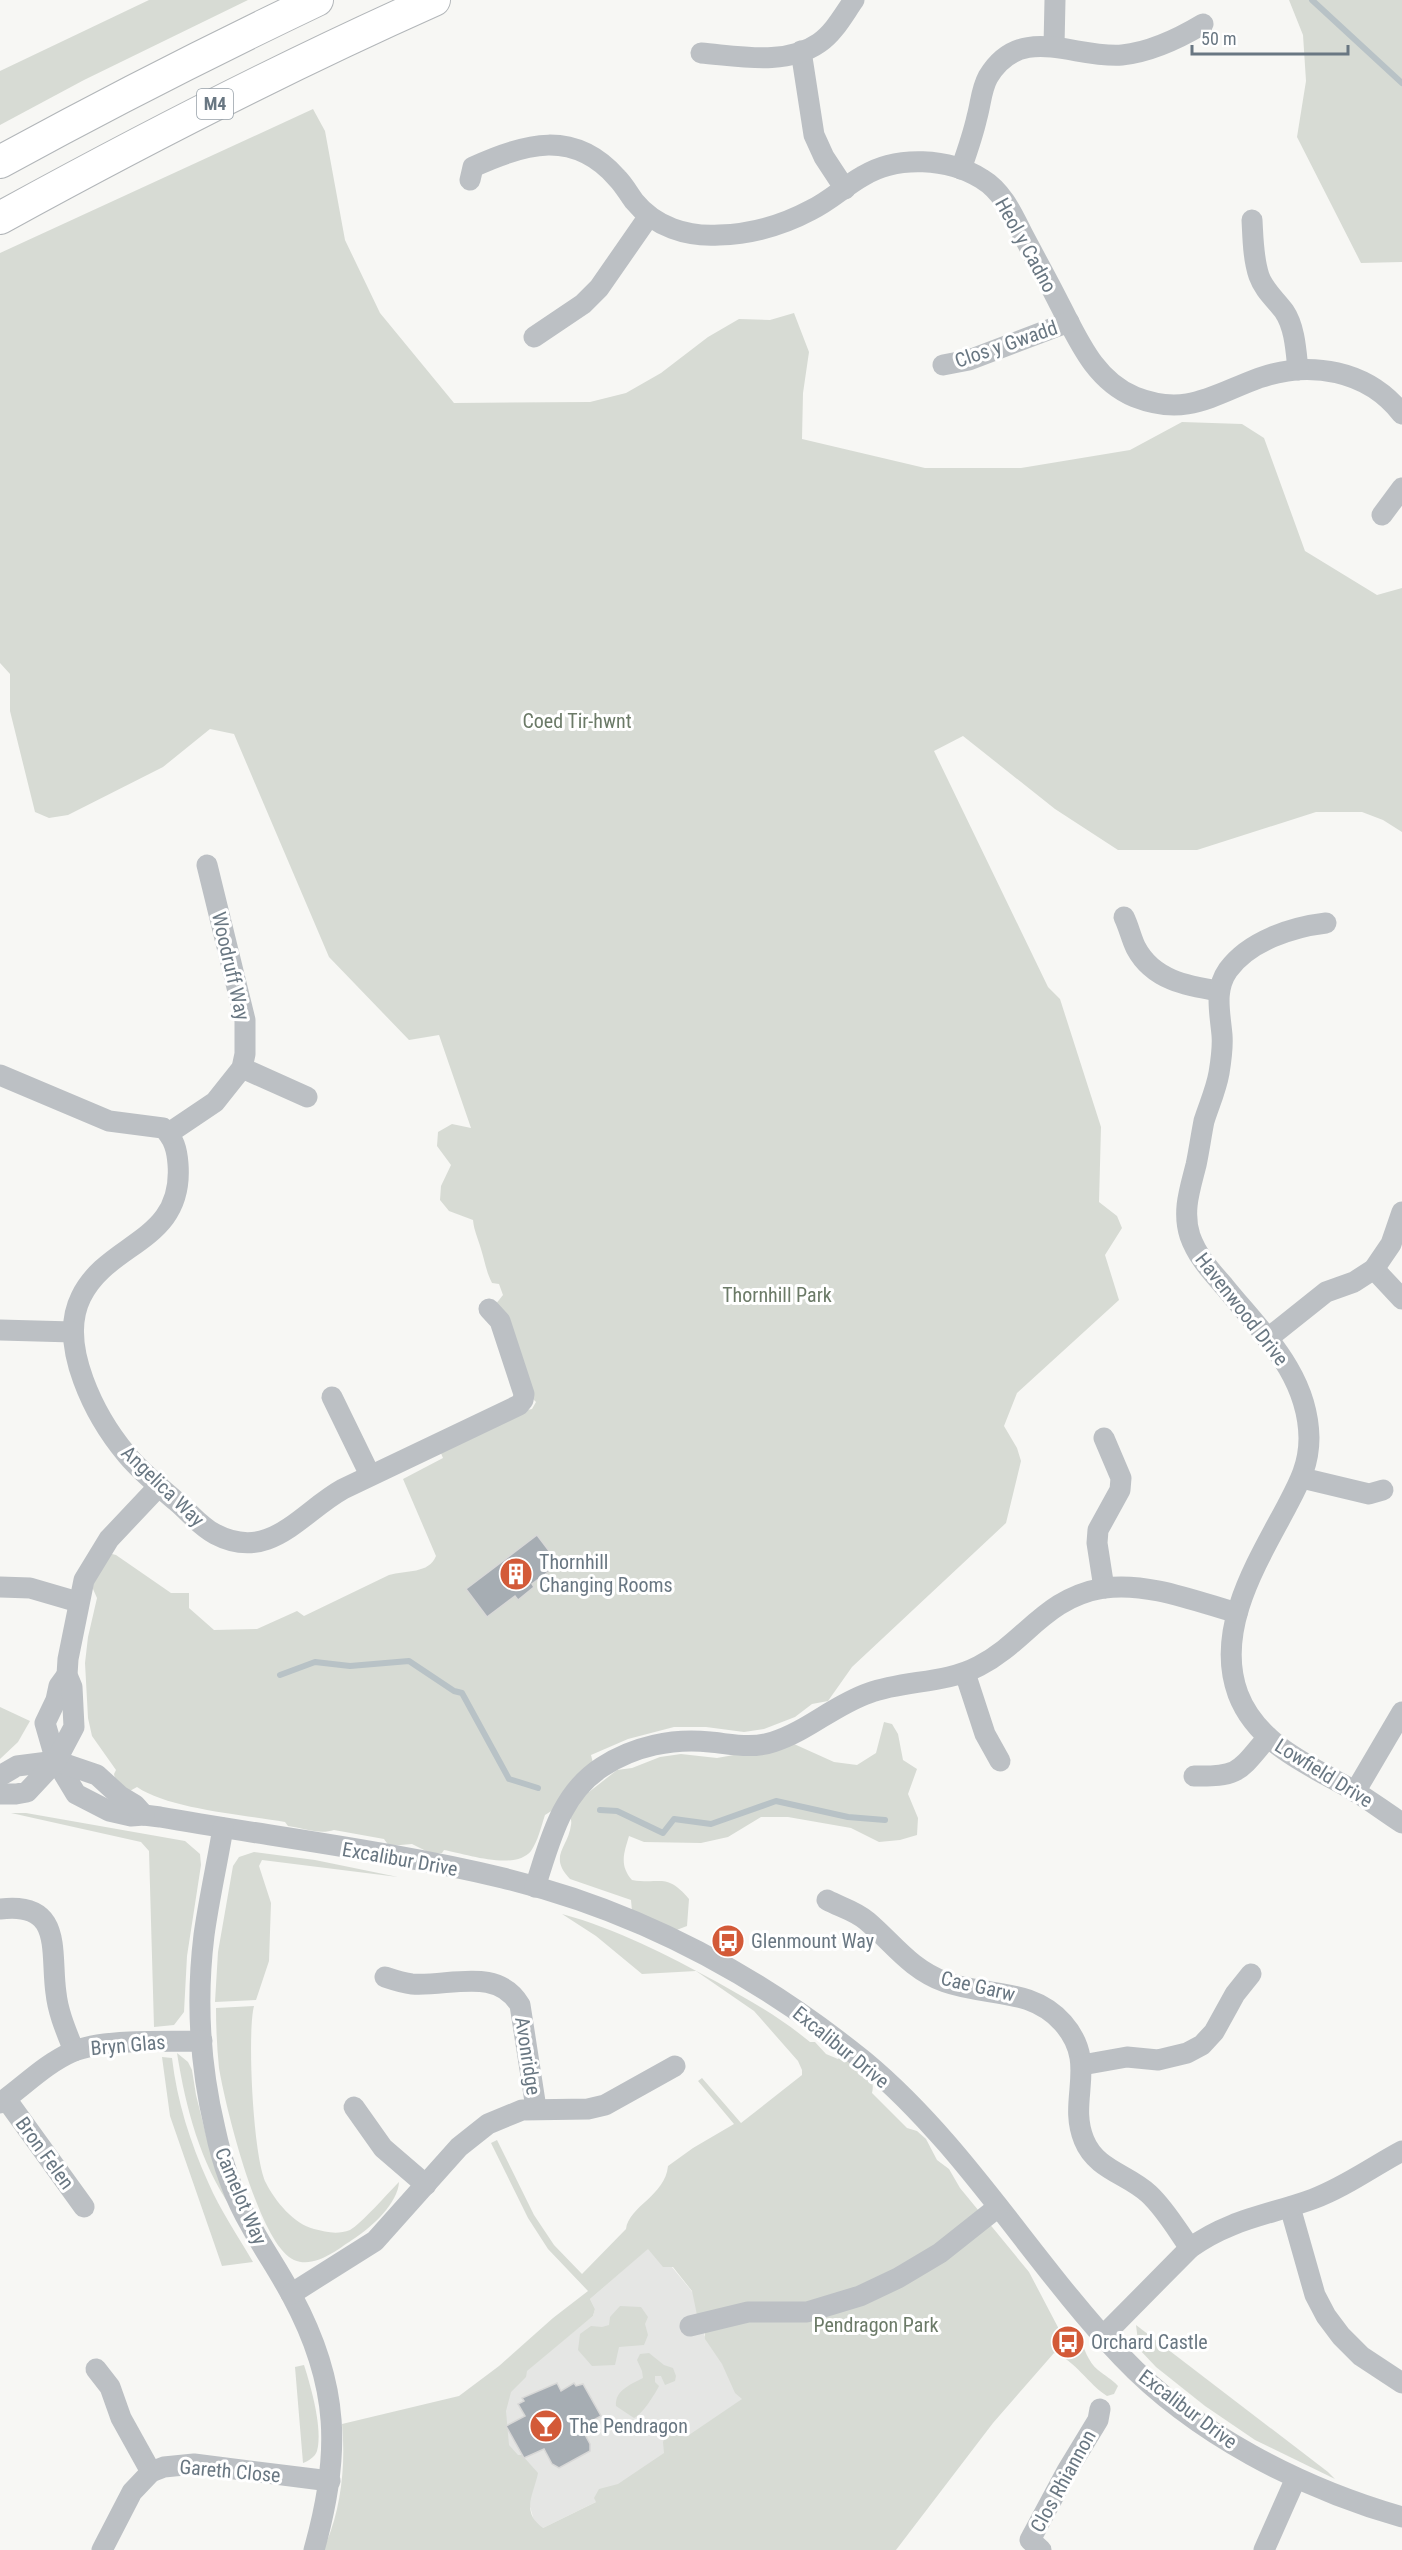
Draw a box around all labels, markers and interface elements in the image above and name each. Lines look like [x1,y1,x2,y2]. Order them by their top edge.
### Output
scale bar [1192,18,1348,56]
text: 50 m [1201,28,1236,49]
road number: M4 [197,89,233,119]
street label: Heol y Cadno [990,193,1062,297]
street label: Clos y Gwadd [952,315,1060,373]
park label: Coed Tir-hwnt [522,709,632,733]
street label: Woodruff Way [207,909,255,1023]
street label: Havenwood Drive [1190,1248,1294,1370]
park label: Thornhill Park [722,1283,832,1307]
street label: Angelica Way [117,1441,209,1531]
place label: Thornhill Changing Rooms [539,1550,673,1597]
building icon: Thornhill Changing Rooms [498,1556,534,1592]
street label: Lowfield Drive [1271,1733,1377,1813]
street label: Excalibur Drive [340,1837,460,1881]
bus stop icon: Glenmount Way [710,1923,746,1959]
place label: Glenmount Way [751,1929,874,1953]
street label: Cae Garw [938,1966,1018,2006]
street label: Excalibur Drive [788,2001,894,2093]
street label: Avonridge [510,2015,546,2097]
street label: Bryn Glas [90,2030,166,2060]
street label: Bron Felen [11,2112,79,2194]
street label: Camelot Way [210,2144,272,2248]
park label: Pendragon Park [813,2313,939,2337]
bus stop icon: Orchard Castle [1050,2324,1086,2360]
place label: Orchard Castle [1091,2330,1208,2354]
street label: Excalibur Drive [1134,2364,1242,2454]
bar icon: The Pendragon [528,2408,564,2444]
place label: The Pendragon [569,2414,688,2438]
street label: Clos Rhiannon [1025,2426,1101,2536]
street label: Gareth Close [178,2455,282,2487]

